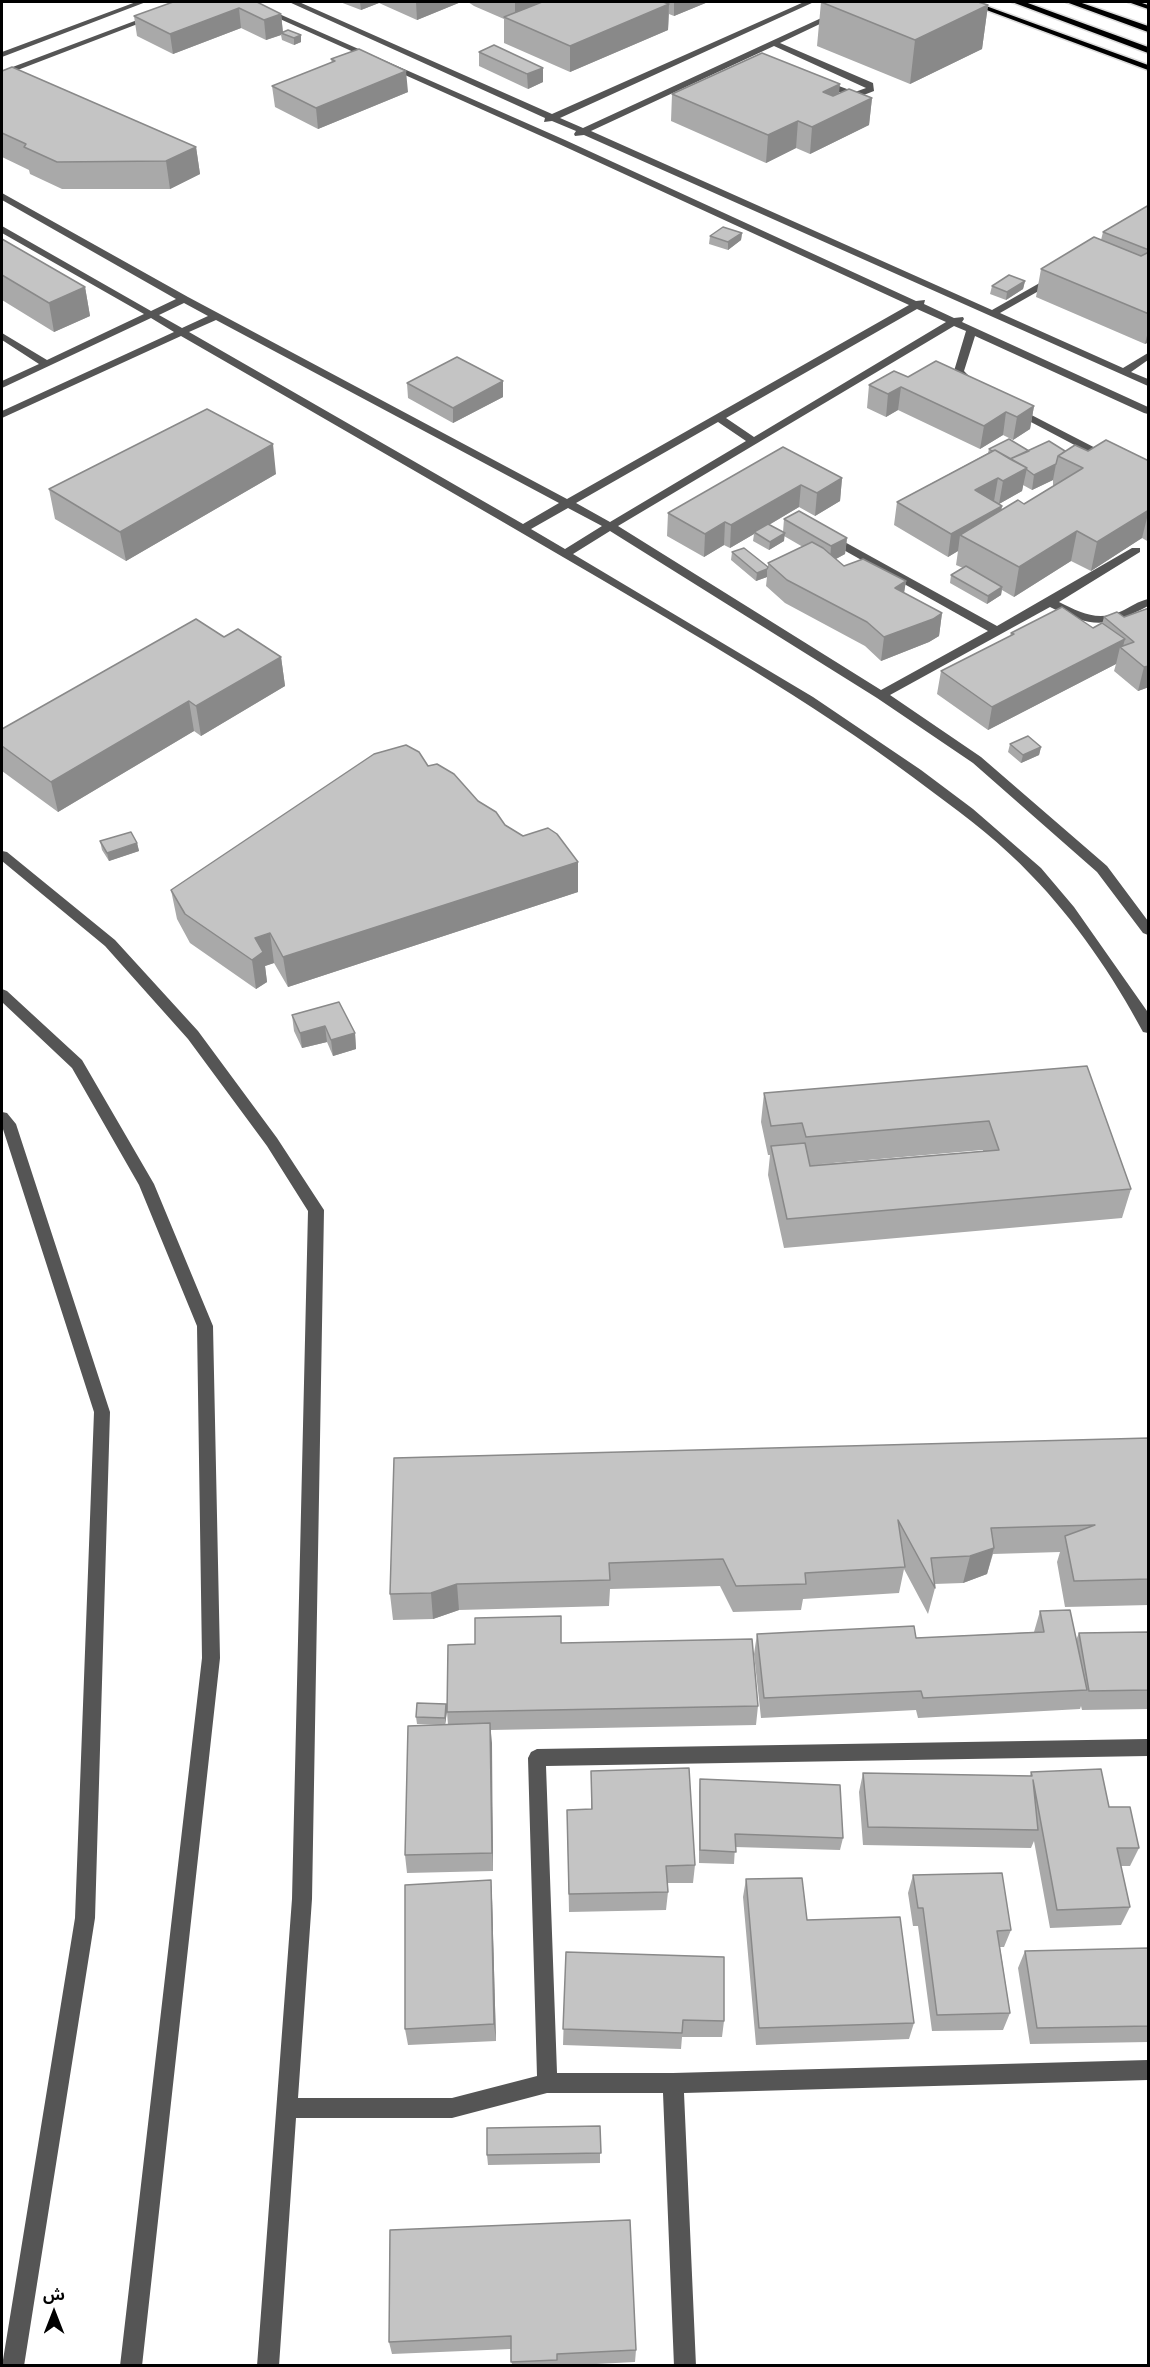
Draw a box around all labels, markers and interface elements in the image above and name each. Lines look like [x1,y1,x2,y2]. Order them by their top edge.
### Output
north arrow [24,2283,84,2343]
text: ش [43,2285,65,2305]

